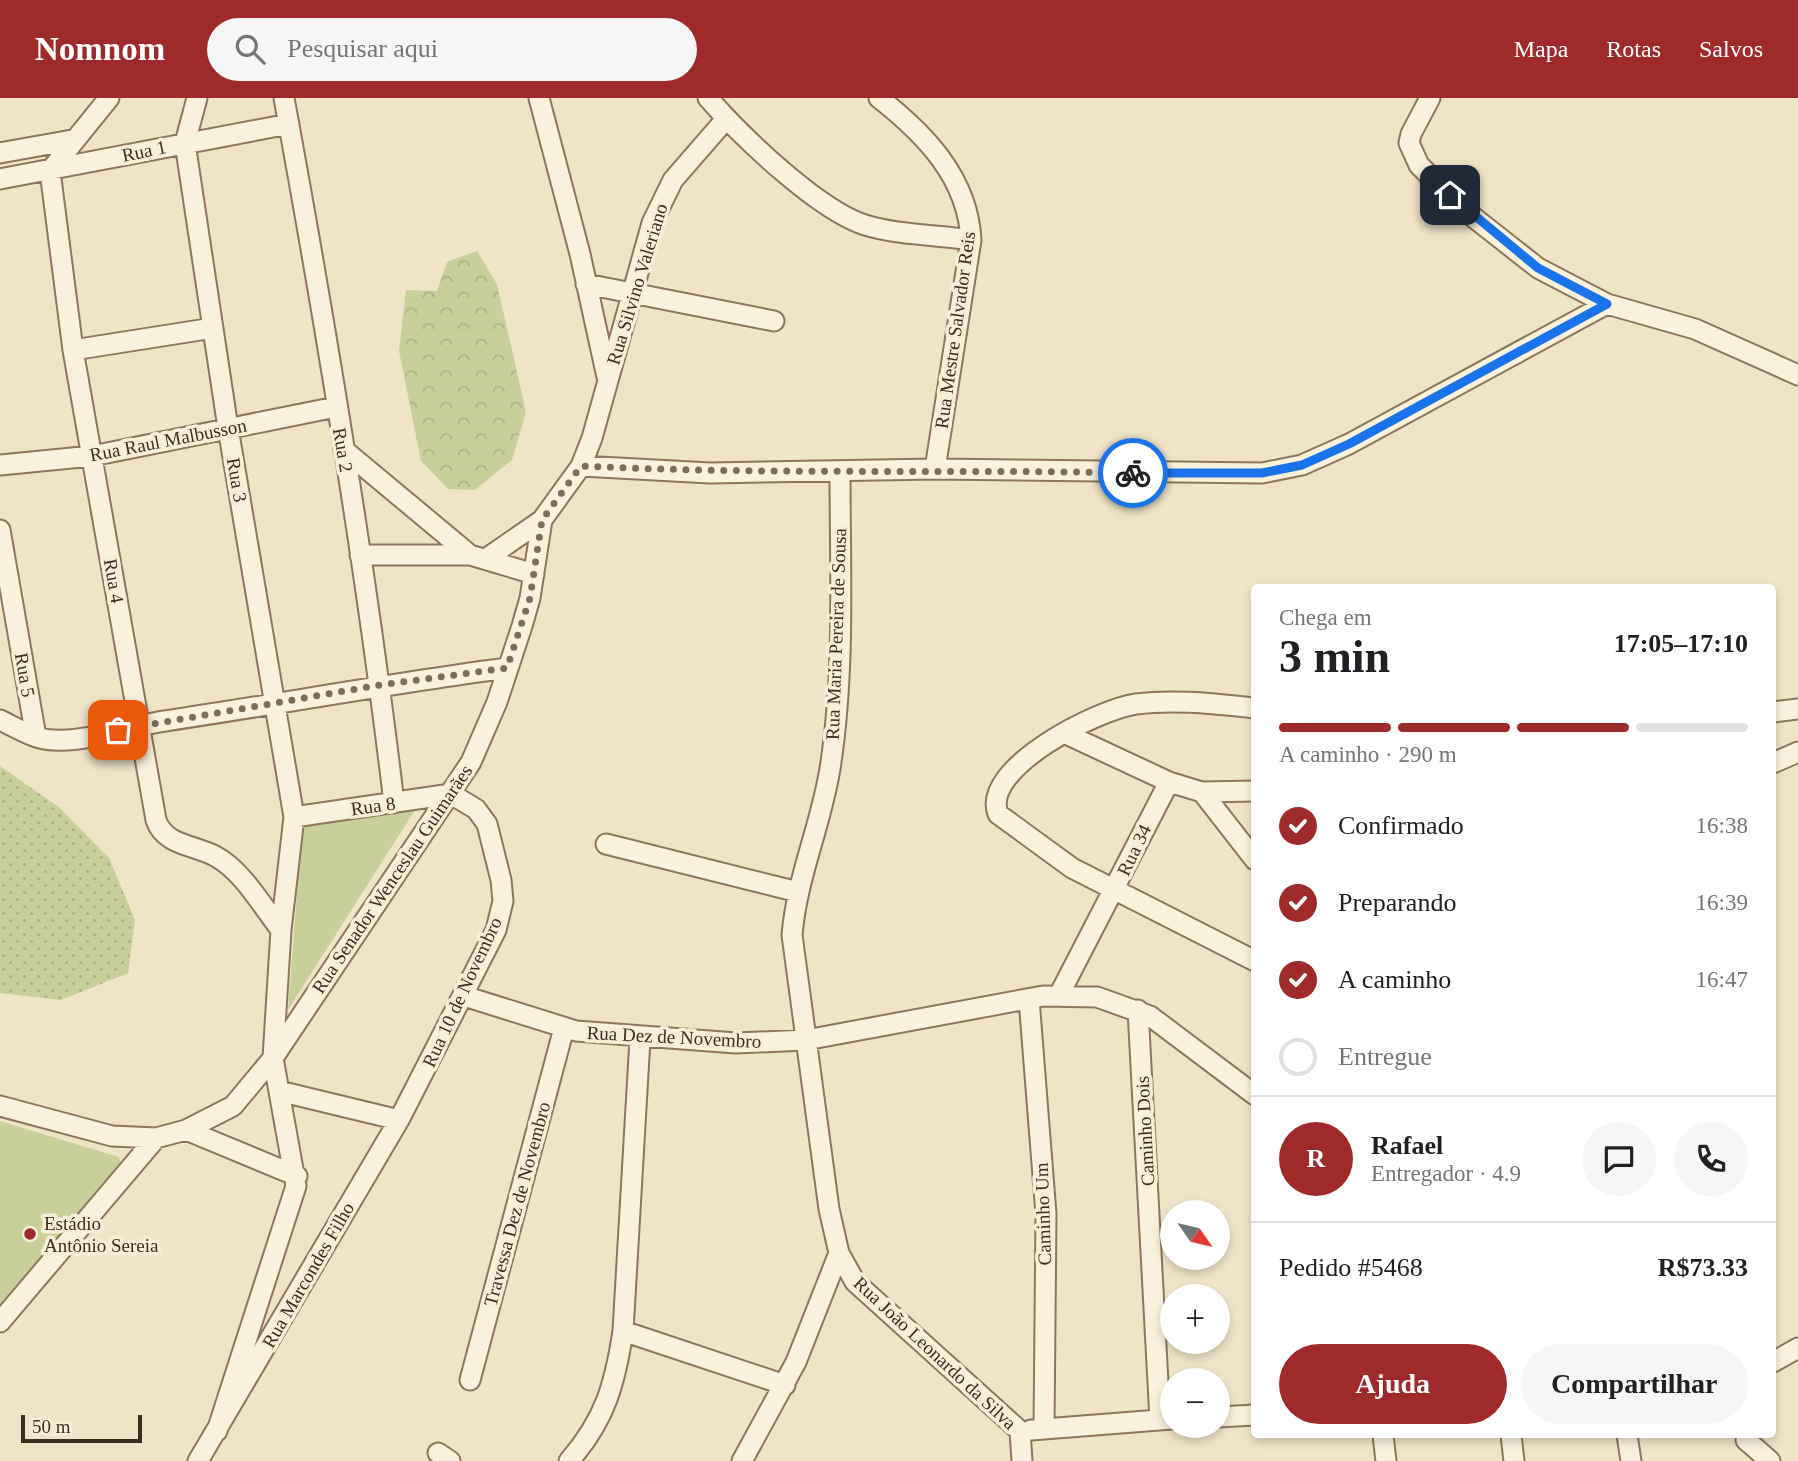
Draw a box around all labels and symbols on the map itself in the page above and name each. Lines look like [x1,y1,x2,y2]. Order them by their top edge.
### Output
street label: Rua 1 [120,136,168,166]
pin [1420,165,1480,225]
street label: Rua Silvino Valeriano [602,201,672,367]
street label: Rua Mestre Salvador Reis [931,230,979,430]
street label: Rua Raul Malbusson [88,414,249,466]
street label: Rua 2 [329,426,357,474]
courier [1098,438,1168,508]
street label: Rua 3 [223,456,251,504]
street label: Rua Maria Pereira de Sousa [822,527,850,740]
street label: Rua 4 [100,557,128,605]
street label: Rua 5 [11,651,39,699]
pin [88,700,148,760]
street label: Rua Senador Wenceslau Guimarães [308,761,476,997]
street label: Rua 8 [349,792,397,820]
street label: Rua 34 [1113,821,1156,879]
street label: Rua 10 de Novembro [418,914,506,1070]
street label: Rua Dez de Novembro [586,1022,762,1052]
street label: Caminho Dois [1132,1075,1158,1187]
street label: Travessa Dez de Novembro [480,1099,554,1309]
street label: Caminho Um [1031,1162,1055,1266]
street label: Rua Marcondes Filho [258,1198,358,1352]
north arrow [1160,1200,1230,1270]
place label: Estádio Antônio Sereia [44,1213,159,1256]
marker: Estádio Antônio Sereia [22,1226,38,1242]
street label: Rua João Leonardo da Silva [849,1272,1021,1434]
scale bar [21,1412,142,1444]

